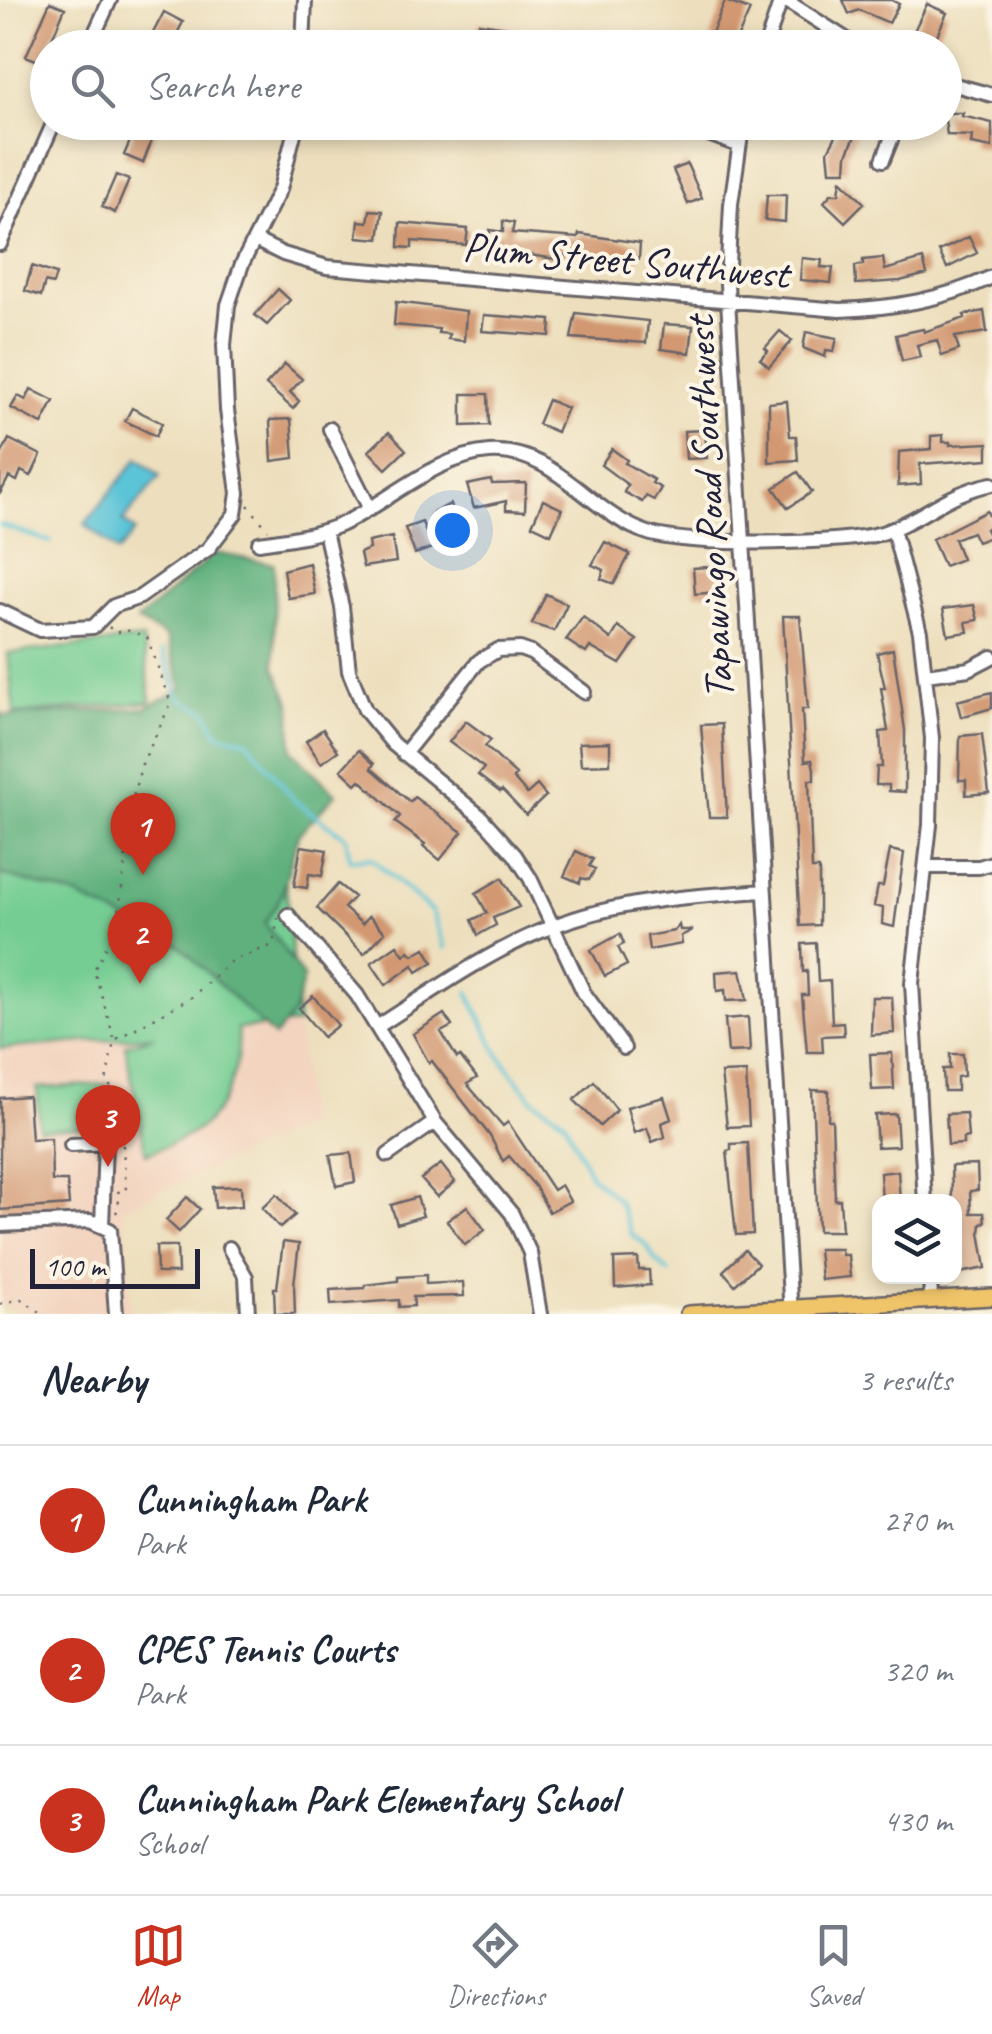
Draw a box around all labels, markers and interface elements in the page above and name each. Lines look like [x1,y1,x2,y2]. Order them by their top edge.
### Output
search box [30,30,962,140]
icon: search [65,58,120,113]
text: Search here [145,62,300,109]
street label: Plum Street Southwest [461,220,795,301]
street label: Tapawingo Road Southwest [673,311,746,701]
your location [427,505,478,556]
pin: 1 [110,792,176,875]
pin: 2 [108,902,172,984]
pin: 3 [76,1084,140,1167]
map controls [872,1194,962,1284]
button: layers [872,1194,962,1284]
scale bar [30,1244,200,1288]
text: 100 m [45,1249,105,1284]
text: Nearby [40,1353,146,1406]
text: 3 results [858,1359,952,1400]
text: Cunningham Park [135,1476,366,1523]
text: 1 [65,1500,80,1541]
text: 270 m [883,1500,952,1541]
text: Park [135,1523,186,1564]
text: CPES Tennis Courts [135,1626,396,1673]
text: 2 [65,1650,80,1691]
text: 320 m [883,1650,952,1691]
text: Park [135,1673,186,1714]
text: Cunningham Park Elementary School [135,1776,618,1823]
text: 3 [65,1800,80,1841]
text: 430 m [883,1800,952,1841]
text: School [135,1823,204,1864]
tab: Map [131,1918,186,2013]
tab: Directions [447,1918,545,2013]
tab: Saved [806,1918,861,2013]

